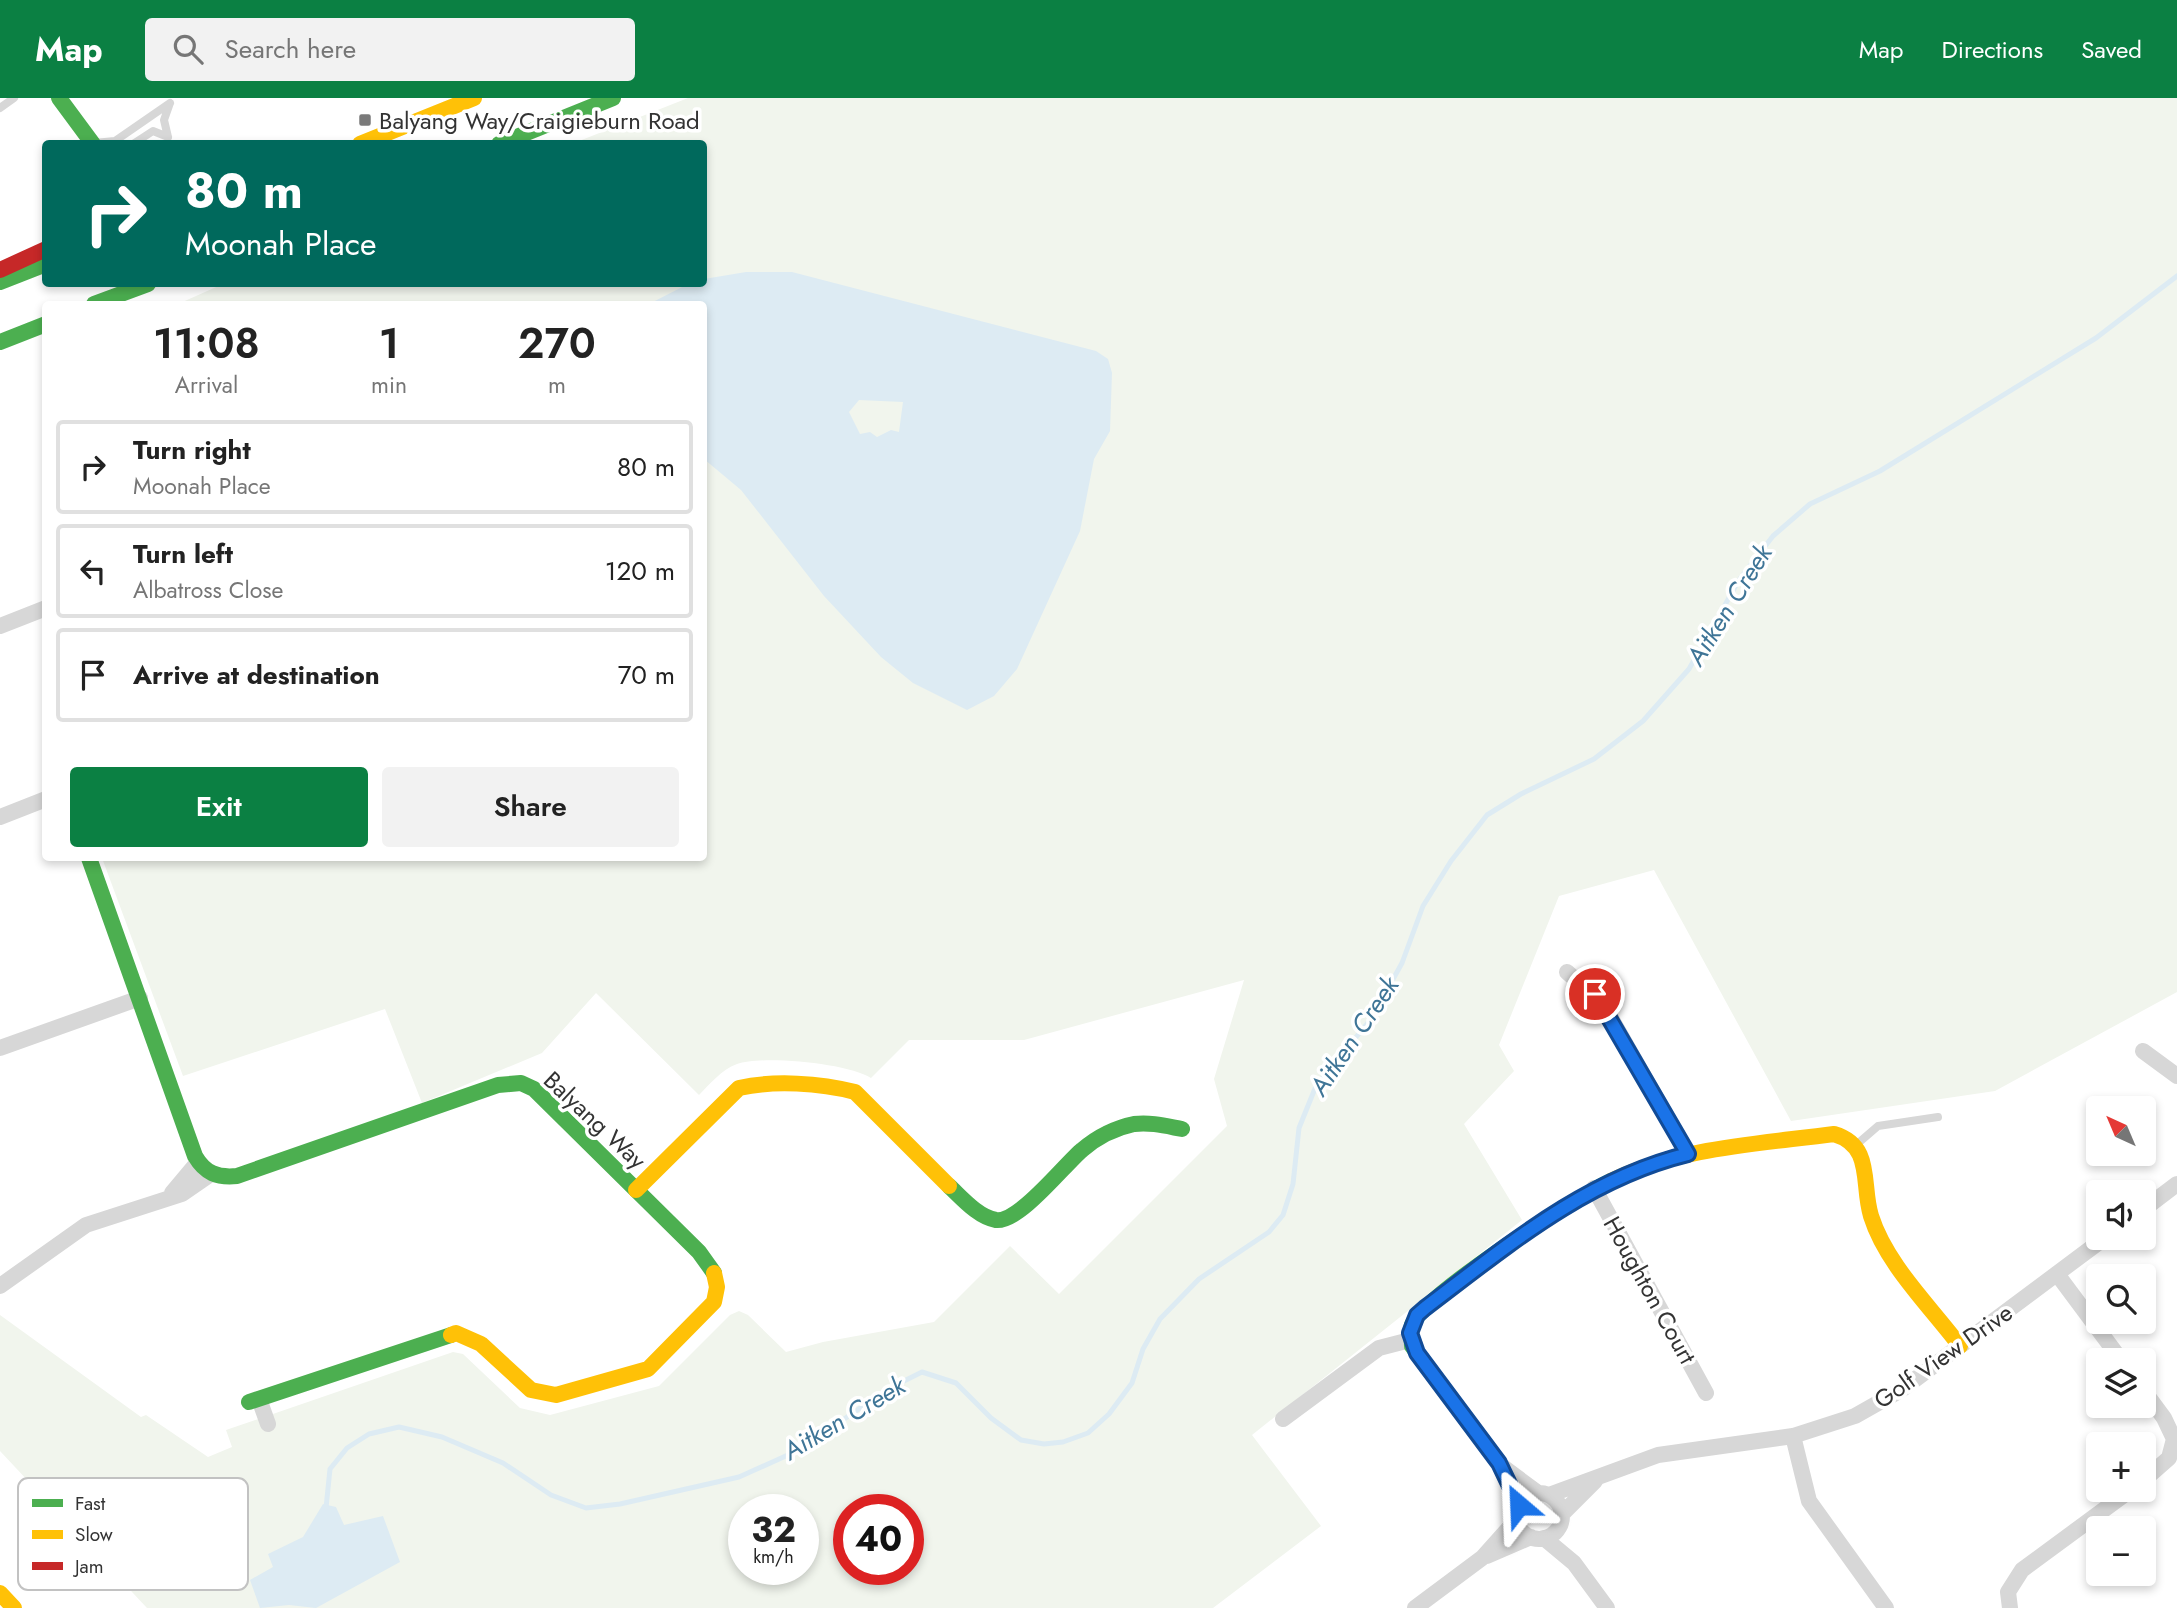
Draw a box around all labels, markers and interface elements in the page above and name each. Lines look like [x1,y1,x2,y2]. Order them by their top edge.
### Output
search box [145,18,635,81]
text: Map [35,26,103,73]
icon: search [169,30,207,68]
text: Search here [225,30,356,68]
text: Map [1859,32,1904,67]
text: Directions [1942,32,2043,67]
text: Saved [2081,32,2142,67]
place label: Balyang Way/Craigieburn Road [379,103,700,138]
marker: Balyang Way/Craigieburn Road [357,112,373,128]
text: 80 m [185,156,303,226]
icon: right [70,168,161,259]
text: Moonah Place [185,221,377,267]
text: 11:08 [153,313,260,374]
text: 1 [379,313,399,374]
text: 270 [518,313,596,374]
text: Arrival [175,368,238,402]
text: min [371,368,407,402]
text: m [548,368,566,402]
text: Turn right [133,431,251,469]
icon: right [74,448,112,486]
text: 80 m [617,448,675,486]
text: Moonah Place [133,469,271,503]
text: Turn left [133,535,233,573]
water label: Aitken Creek [1676,535,1782,674]
icon: left [74,552,112,590]
text: 120 m [605,552,675,590]
text: Albatross Close [133,573,283,607]
icon: arrive [74,656,112,694]
text: Arrive at destination [133,656,380,694]
text: 70 m [618,656,675,694]
button: Exit [70,767,368,847]
button: Share [382,767,679,847]
pin [1565,964,1625,1024]
water label: Aitken Creek [1299,967,1409,1104]
icon: arrive [1576,975,1614,1013]
street label: Balyang Way [536,1063,655,1177]
north arrow [2086,1096,2156,1166]
map controls [2086,1096,2156,1586]
button: sound [2086,1180,2156,1250]
street label: Houghton Court [1595,1210,1705,1370]
button: search [2086,1264,2156,1334]
street label: Golf View Drive [1867,1295,2019,1417]
button: layers [2086,1348,2156,1418]
water label: Aitken Creek [775,1366,914,1470]
button: + [2086,1432,2156,1502]
position arrow [1482,1468,1556,1542]
legend [18,1478,248,1590]
text: Fast [75,1490,106,1517]
speed limit sign: 40 [833,1494,924,1585]
text: 32 [751,1505,796,1555]
button: − [2086,1516,2156,1586]
text: Slow [75,1521,113,1548]
text: km/h [753,1544,794,1570]
text: Jam [72,1553,104,1580]

